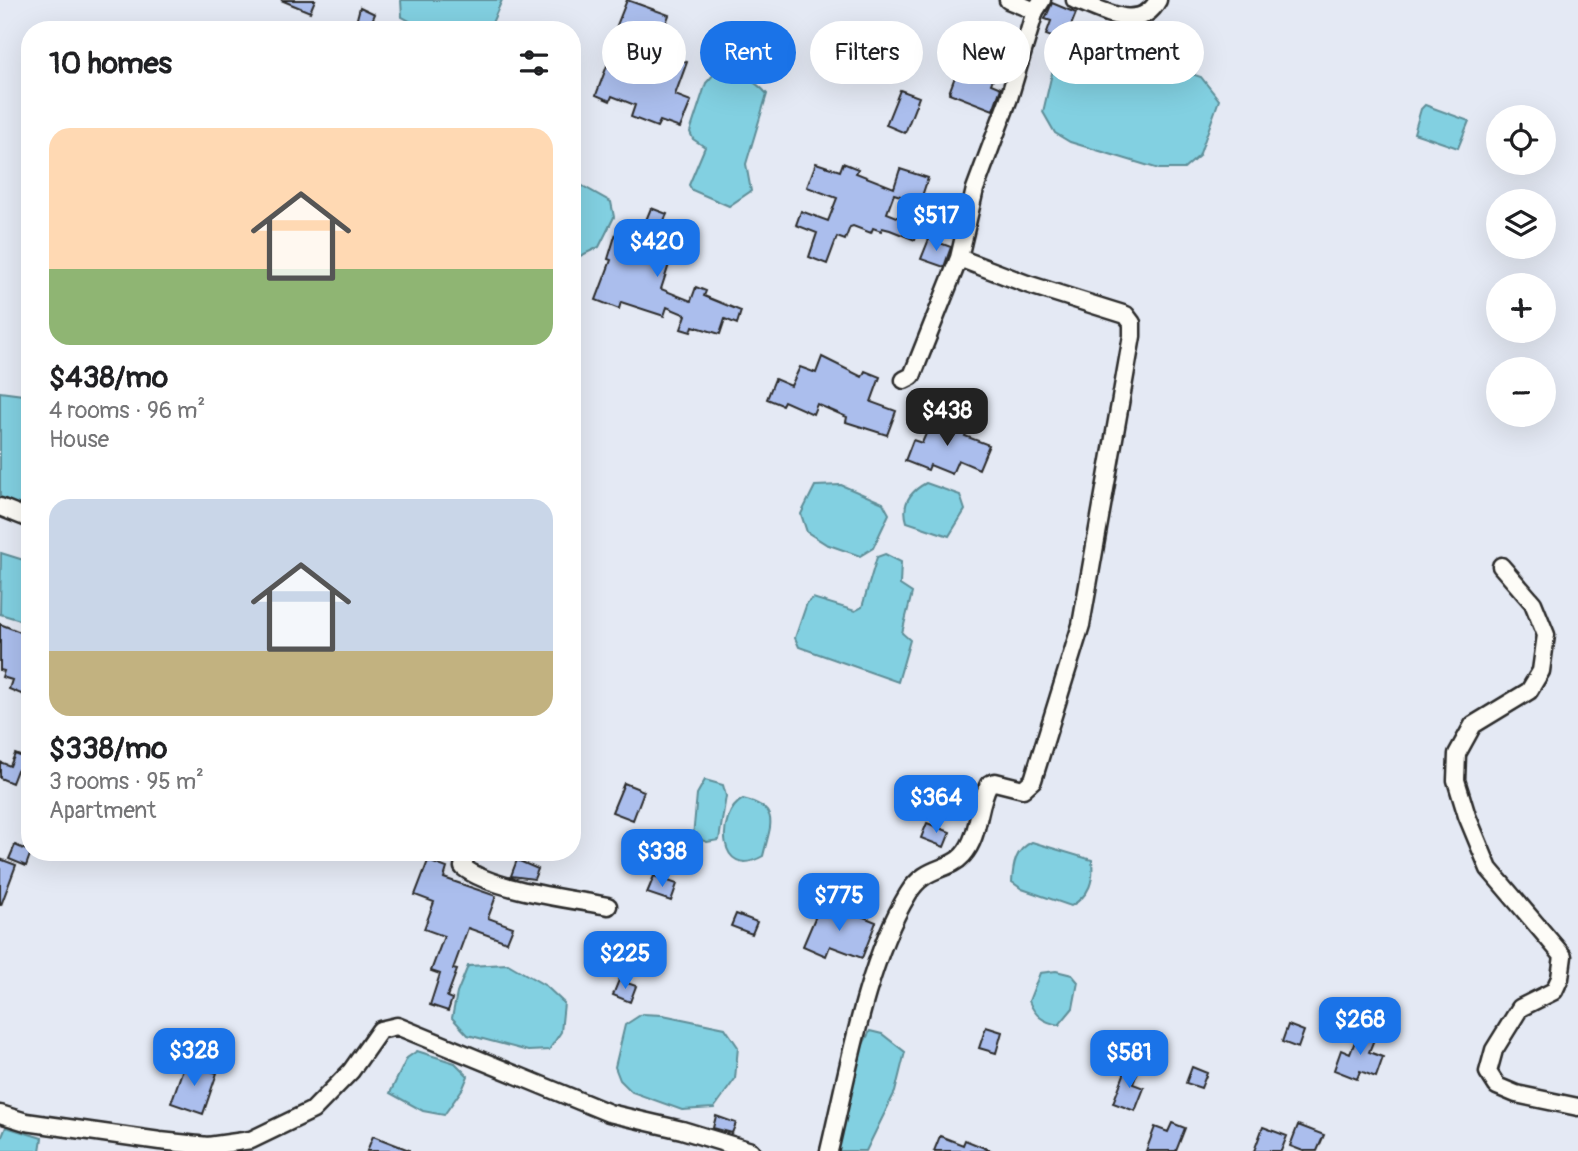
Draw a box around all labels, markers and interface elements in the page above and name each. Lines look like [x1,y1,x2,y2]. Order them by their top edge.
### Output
chip: Buy [602,21,686,84]
chip: Rent [700,21,796,84]
chip: Filters [810,21,923,84]
chip: New [937,21,1030,84]
chip: Apartment [1044,21,1204,84]
icon: filters [515,44,553,82]
text: 10 homes [49,45,172,82]
map controls [1486,105,1556,427]
button: locate [1486,105,1556,175]
icon: home [238,173,364,299]
button: layers [1486,189,1556,259]
pin: $517 [895,194,977,253]
text: $517 [913,201,959,230]
pin: $420 [616,219,698,279]
text: $420 [630,227,684,256]
button: + [1486,273,1556,343]
button: − [1486,357,1556,427]
text: $438/mo [49,359,168,396]
pin: $438 [906,388,988,448]
text: 4 rooms · 96 m² [49,396,205,425]
text: $438 [922,396,972,425]
text: House [49,425,109,454]
icon: home [238,544,364,670]
text: $338/mo [49,730,167,767]
text: 3 rooms · 95 m² [49,767,204,796]
pin: $364 [895,776,977,835]
text: $364 [910,783,962,812]
text: Apartment [49,796,156,825]
pin: $338 [621,830,703,889]
text: $338 [637,837,687,866]
pin: $775 [798,874,880,933]
text: $775 [814,881,864,910]
pin: $225 [584,932,666,991]
text: $225 [600,939,650,968]
pin: $268 [1319,998,1401,1057]
text: $268 [1335,1005,1385,1034]
pin: $328 [153,1028,235,1088]
pin: $581 [1088,1030,1170,1090]
text: $328 [169,1036,219,1065]
text: $581 [1106,1038,1152,1067]

